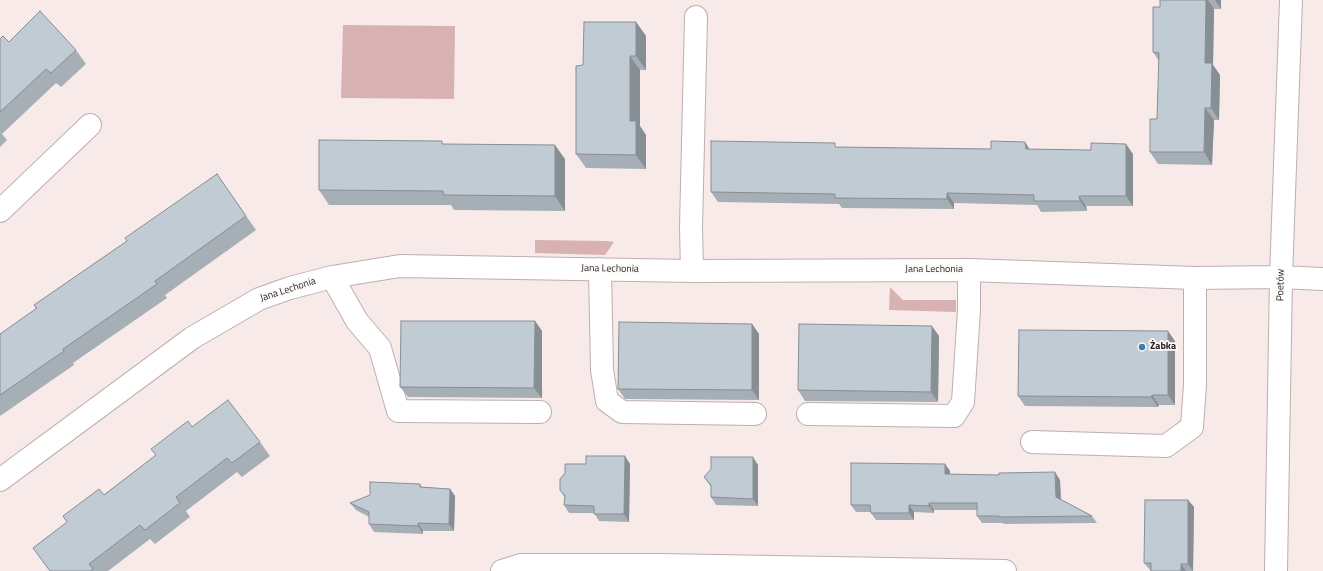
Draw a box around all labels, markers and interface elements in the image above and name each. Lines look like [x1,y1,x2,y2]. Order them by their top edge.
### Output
street label: Jana Lechonia [581,262,639,276]
street label: Jana Lechonia [905,264,963,276]
street label: Poetów [1275,269,1287,301]
street label: Jana Lechonia [259,275,317,305]
place label: Żabka [1150,341,1176,353]
marker: Żabka [1137,342,1147,352]

